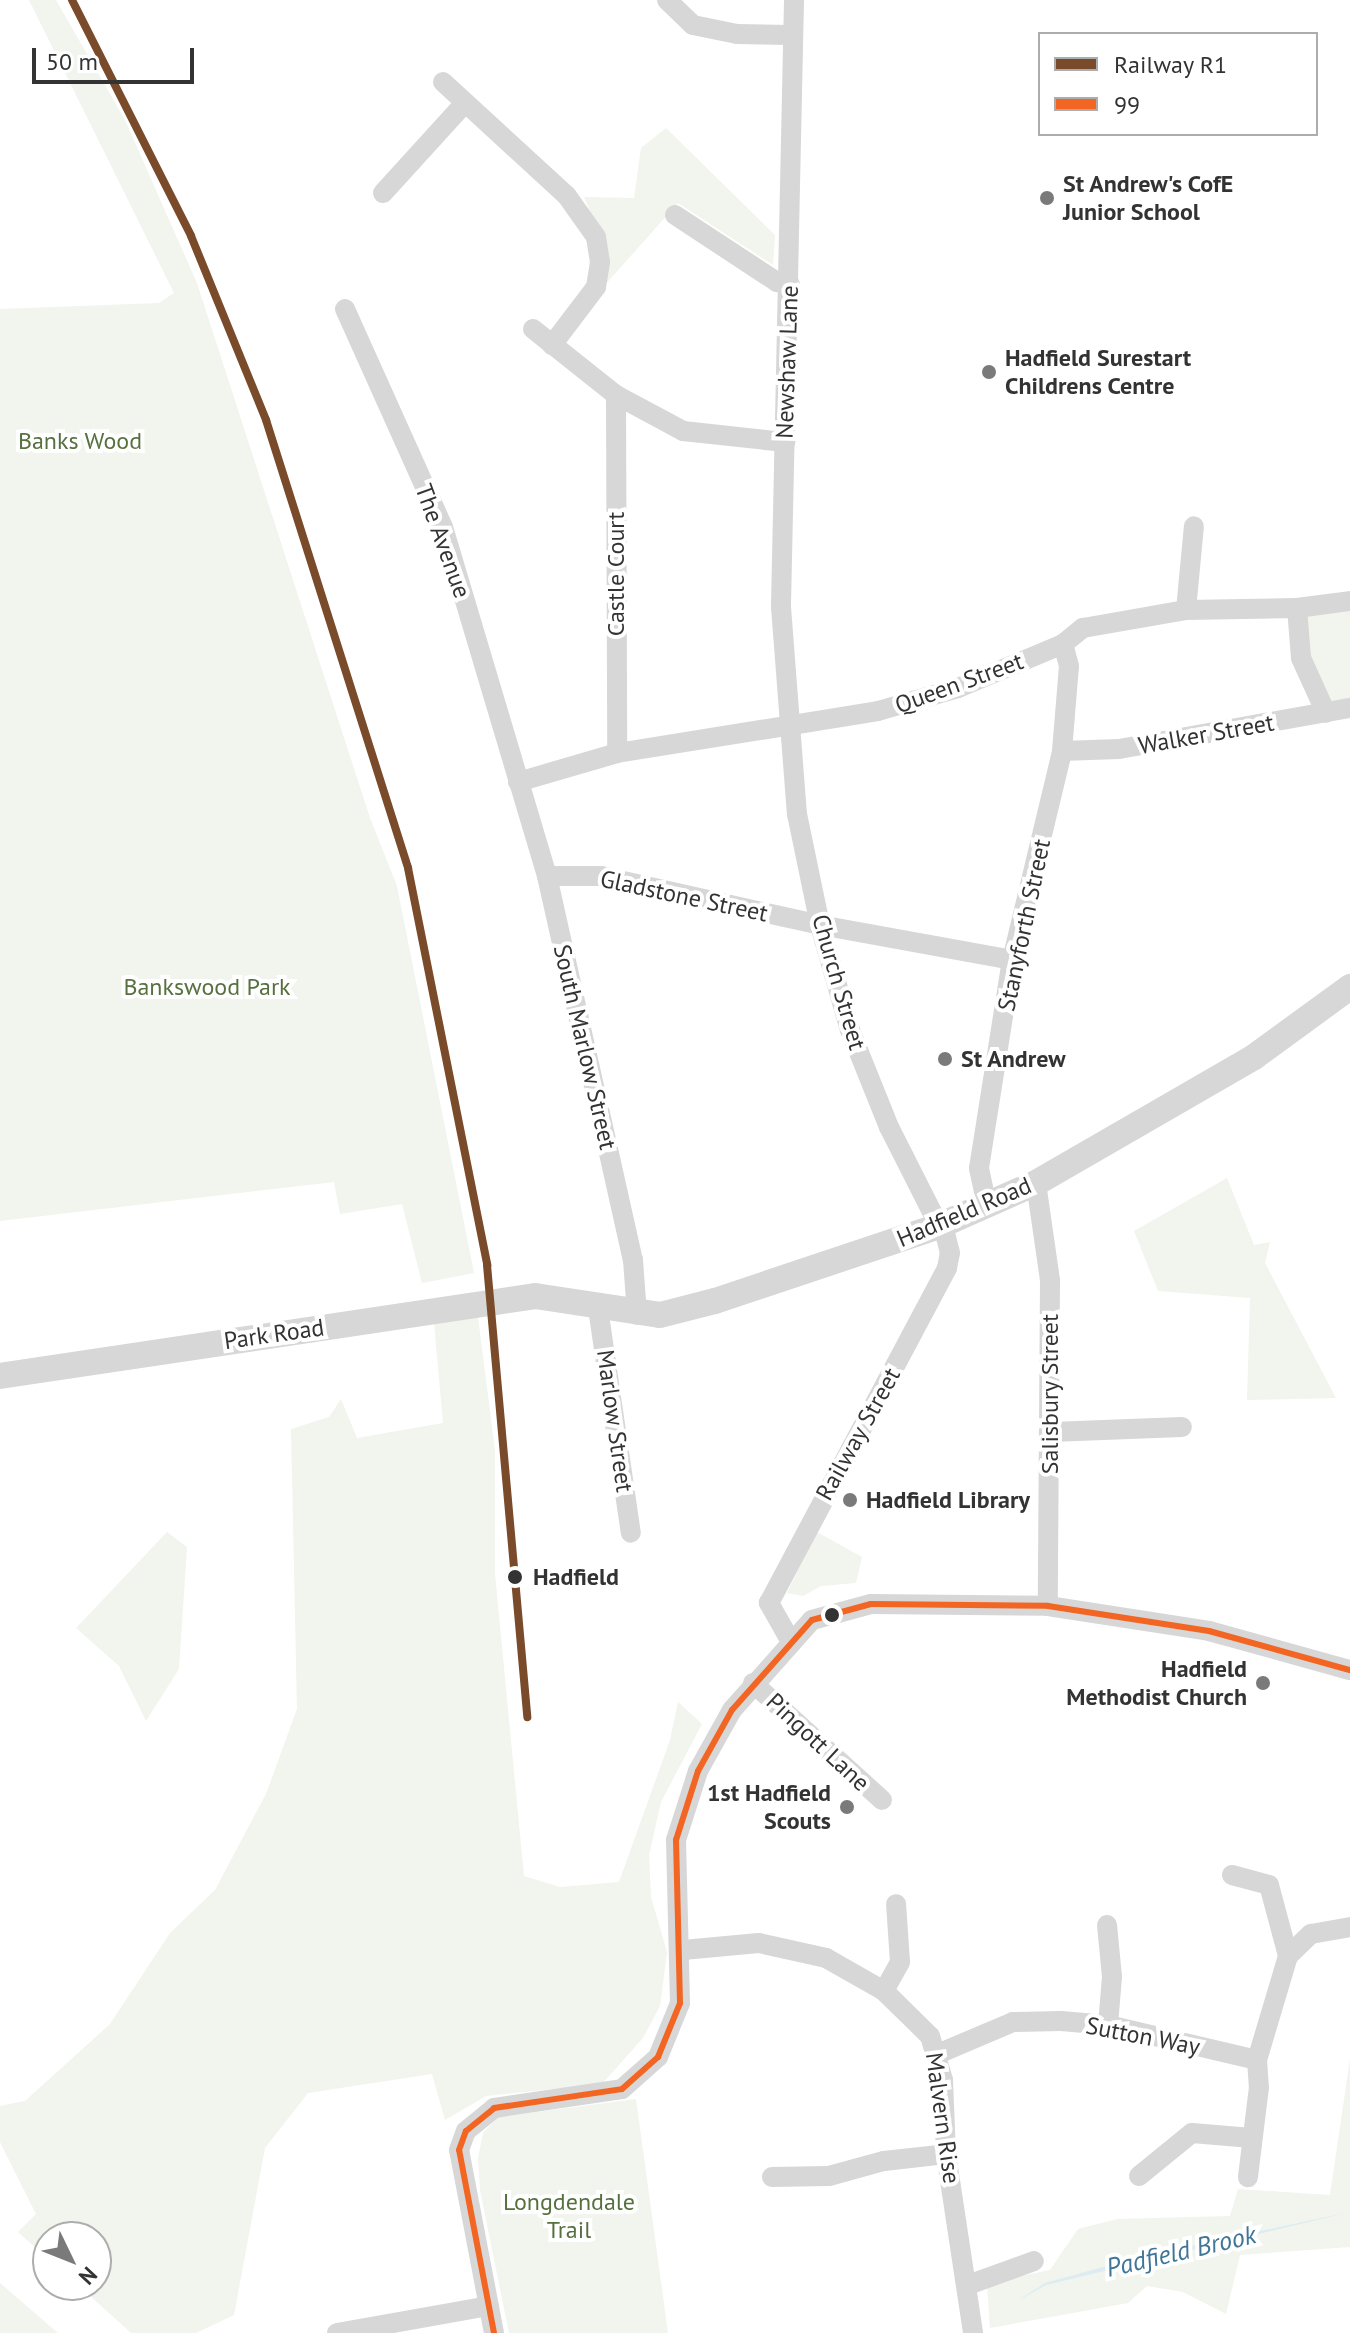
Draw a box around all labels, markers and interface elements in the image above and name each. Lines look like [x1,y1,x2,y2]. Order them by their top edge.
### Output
scale bar [36,32,198,82]
legend [1038,32,1318,136]
text: 50 m [46,46,98,77]
text: Railway R1 [1114,49,1227,80]
text: 99 [1114,89,1140,120]
place label: St Andrew's CofE Junior School [1063,170,1234,226]
marker: St Andrew's CofE Junior School [1038,189,1056,207]
street label: Newshaw Lane [770,285,804,439]
place label: Hadfield Surestart Childrens Centre [1005,344,1191,400]
marker: Hadfield Surestart Childrens Centre [980,363,998,381]
park label: Banks Wood [18,427,142,455]
street label: The Avenue [409,480,477,602]
street label: Castle Court [602,512,630,636]
street label: Queen Street [891,647,1027,719]
street label: Walker Street [1136,708,1276,760]
street label: Stanyforth Street [992,836,1056,1014]
street label: Gladstone Street [598,864,770,928]
street label: Church Street [806,911,872,1053]
street label: South Marlow Street [547,941,623,1153]
park label: Bankswood Park [123,973,291,1001]
place label: St Andrew [961,1045,1067,1073]
marker: St Andrew [936,1050,954,1068]
street label: Hadfield Road [892,1171,1036,1253]
street label: Park Road [222,1313,326,1355]
street label: Salisbury Street [1036,1313,1064,1475]
street label: Marlow Street [591,1348,639,1494]
street label: Railway Street [810,1362,906,1506]
place label: Hadfield Library [866,1486,1030,1514]
marker: Hadfield Library [841,1491,859,1509]
place label: Hadfield [533,1563,619,1591]
marker: Hadfield [504,1566,526,1588]
unlabelled marker [824,1607,840,1623]
place label: Hadfield Methodist Church [1066,1655,1247,1711]
marker: Hadfield Methodist Church [1254,1674,1272,1692]
street label: Pingott Lane [760,1687,876,1797]
place label: 1st Hadfield Scouts [707,1779,831,1835]
marker: 1st Hadfield Scouts [838,1798,856,1816]
street label: Sutton Way [1083,2011,1203,2061]
street label: Malvern Rise [920,2051,966,2185]
park label: Longdendale Trail [503,2188,635,2244]
water label: Padfield Brook [1103,2219,1259,2283]
north arrow [32,2221,112,2301]
text: N [73,2261,103,2291]

